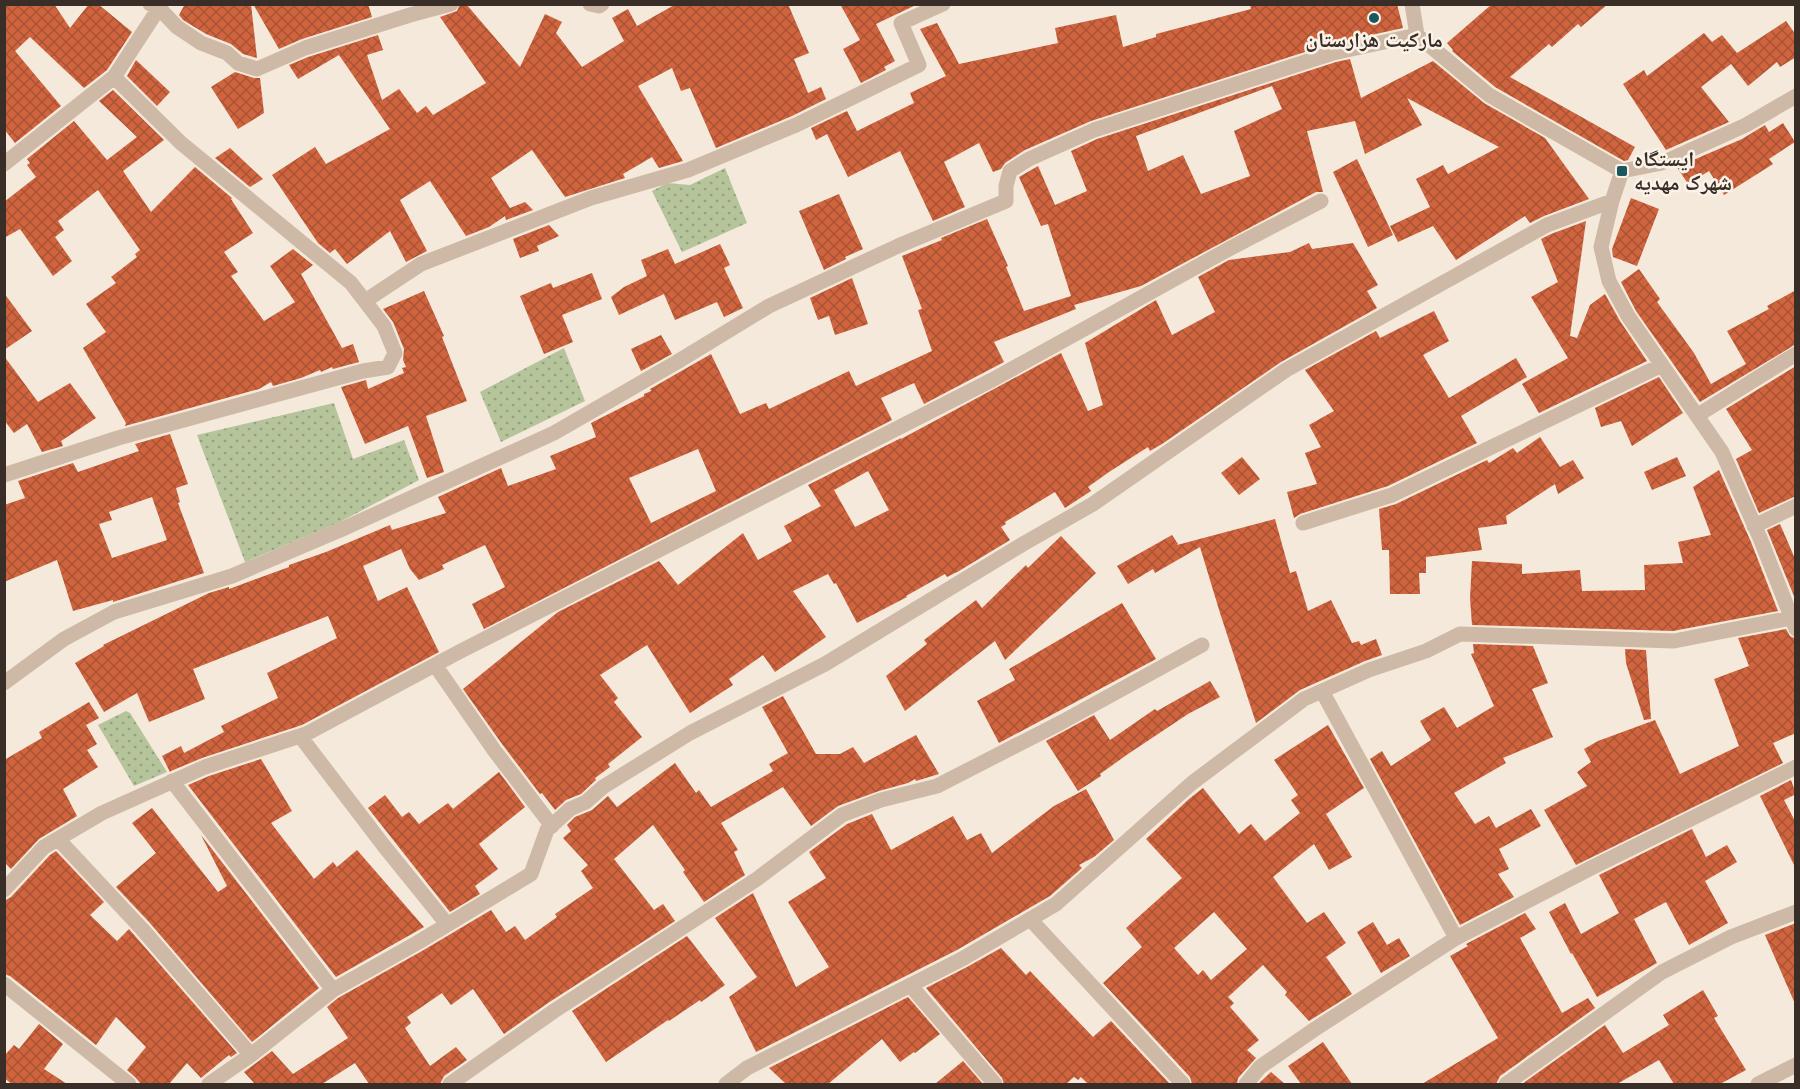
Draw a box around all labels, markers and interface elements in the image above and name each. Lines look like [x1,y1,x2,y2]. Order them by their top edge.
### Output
marker: مارکیت هزارستان [1367,11,1381,25]
place label: مارکیت هزارستان [1305,26,1443,54]
place label: ایستگاه شهرک مهدیه [1634,145,1732,197]
marker: ایستگاه شهرک مهدیه [1615,164,1629,178]

